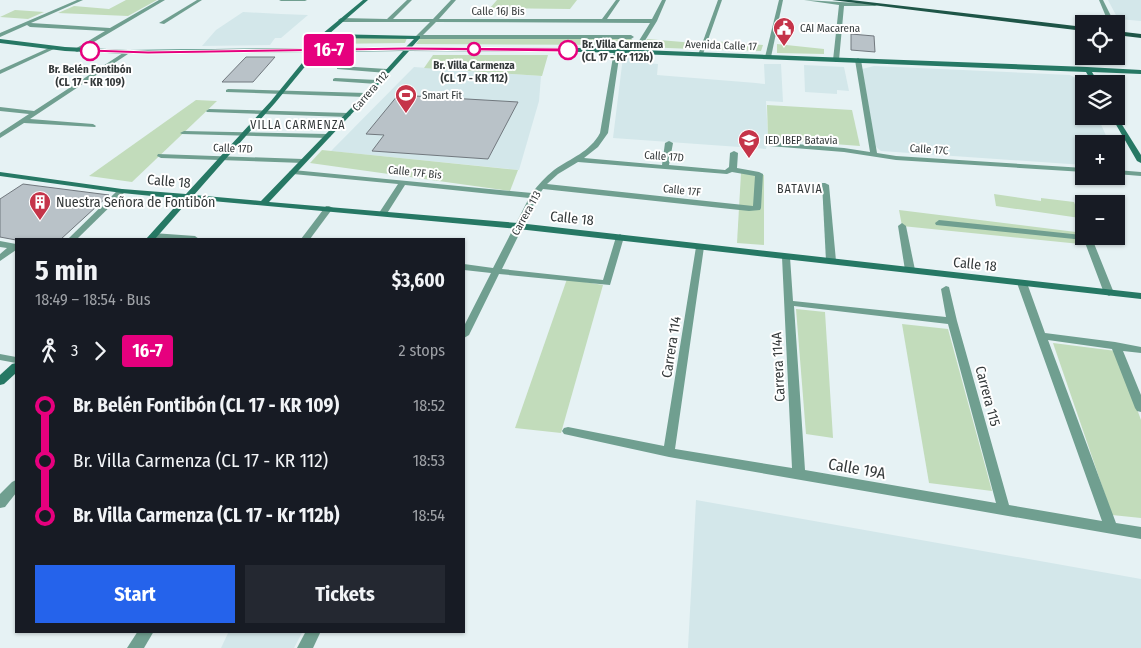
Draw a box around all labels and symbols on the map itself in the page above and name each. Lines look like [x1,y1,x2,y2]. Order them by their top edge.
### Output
street label: Calle 16J Bis [471,5,525,18]
public building icon: CAI Macarena [772,16,796,47]
place label: CAI Macarena [800,22,860,35]
line badge: 16-7 [294,34,364,66]
place label: Br. Villa Carmenza (CL 17 - Kr 112b) [582,38,664,64]
street label: Avenida Calle 17 [685,38,758,53]
marker: Br. Villa Carmenza (CL 17 - Kr 112b) [558,40,578,60]
marker: Br. Belén Fontibón (CL 17 - KR 109) [80,41,100,61]
marker: Br. Villa Carmenza (CL 17 - KR 112) [467,42,481,56]
place label: Br. Villa Carmenza (CL 17 - KR 112) [433,59,515,85]
place label: Br. Belén Fontibón (CL 17 - KR 109) [49,63,132,89]
street label: Carrera 112 [350,69,391,114]
sports icon: Smart Fit [394,83,418,114]
place label: Smart Fit [422,89,463,102]
district label: VILLA CARMENZA [250,118,346,132]
school or university icon: IED IBEP Batavia [737,128,761,159]
place label: IED IBEP Batavia [765,134,838,147]
street label: Calle 17D [213,141,253,156]
street label: Calle 17C [909,142,949,157]
street label: Calle 17D [644,149,684,164]
street label: Calle 17F Bis [387,163,443,182]
street label: Calle 18 [146,171,191,192]
street label: Calle 17F [662,182,702,199]
district label: BATAVIA [777,182,823,196]
street label: Carrera 113 [509,189,544,238]
building icon: Nuestra Señora de Fontibón [28,190,52,221]
place label: Nuestra Señora de Fontibón [56,194,216,211]
street label: Calle 18 [549,208,595,229]
street label: Calle 18 [952,254,998,275]
street label: Carrera 114 [658,315,685,379]
street label: Carrera 114A [768,331,789,402]
street label: Carrera 115 [971,364,1004,428]
street label: Calle 19A [827,454,888,483]

